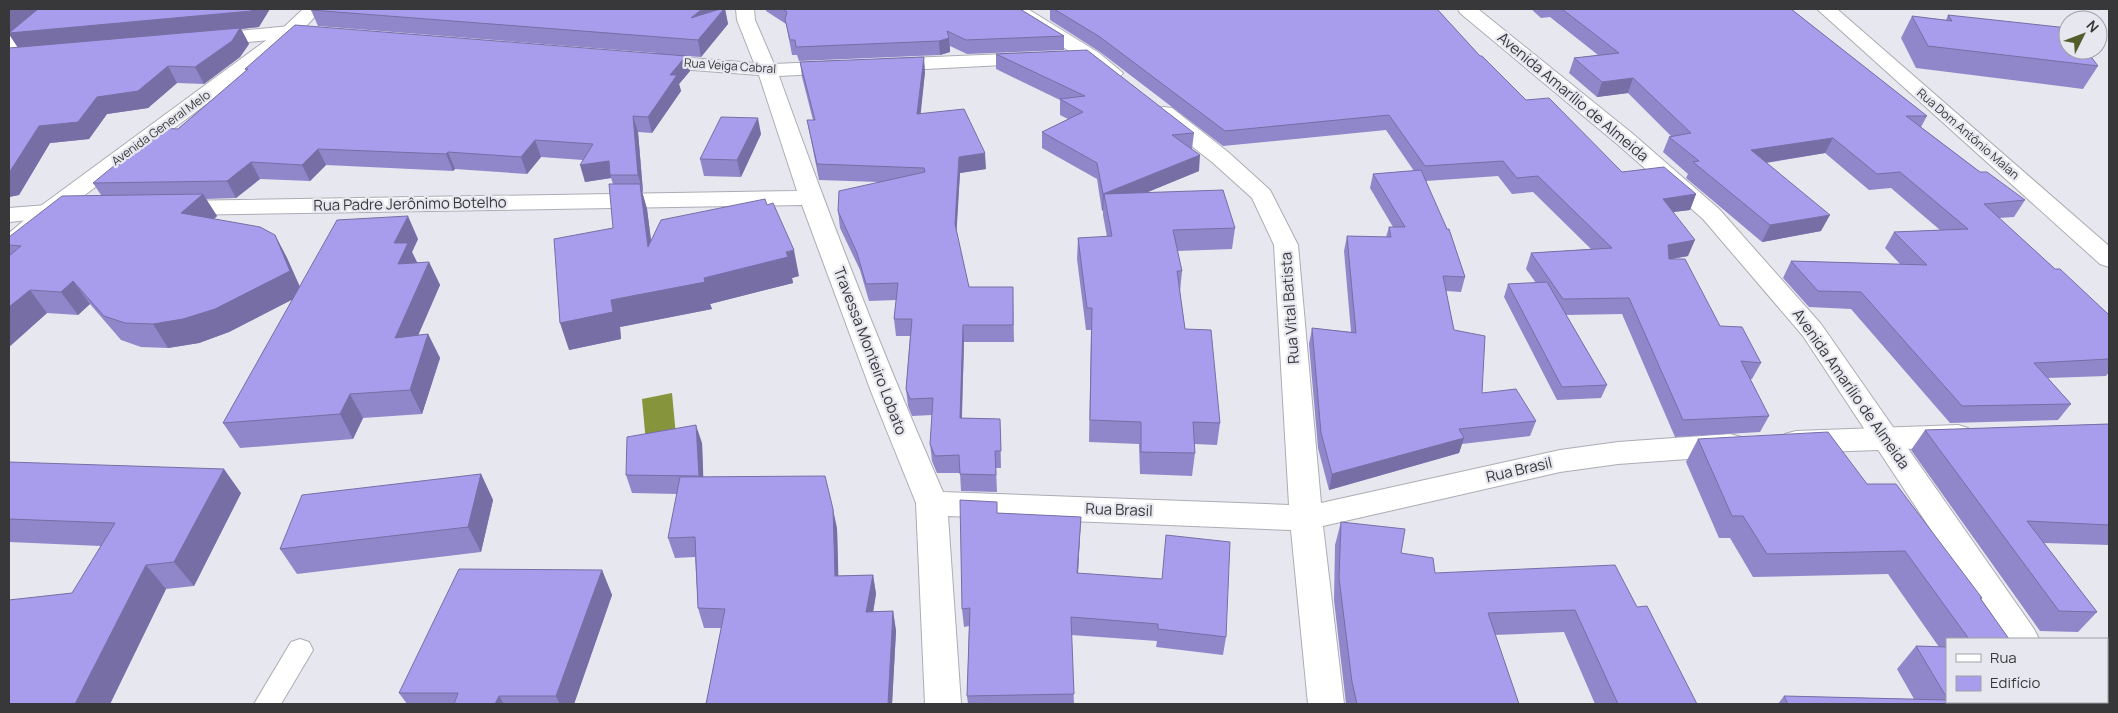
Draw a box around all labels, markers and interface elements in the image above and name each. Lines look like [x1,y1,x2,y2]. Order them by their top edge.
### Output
north arrow [2058,10,2108,60]
text: N [2083,16,2103,36]
street label: Avenida Amarílio de Almeida [1493,27,1653,166]
street label: Rua Veiga Cabral [683,54,777,77]
street label: Rua Dom Antônio Malan [1913,84,2023,183]
street label: Avenida General Melo [108,86,214,169]
street label: Rua Padre Jerônimo Botelho [313,191,507,216]
street label: Rua Vital Batista [1275,251,1304,365]
street label: Travessa Monteiro Lobato [829,264,912,438]
street label: Avenida Amarílio de Almeida [1788,304,1915,473]
street label: Rua Brasil [1484,452,1554,487]
street label: Rua Brasil [1085,498,1153,521]
legend [1946,638,2108,703]
text: Rua [1990,647,2017,668]
text: Edifício [1990,672,2041,693]

